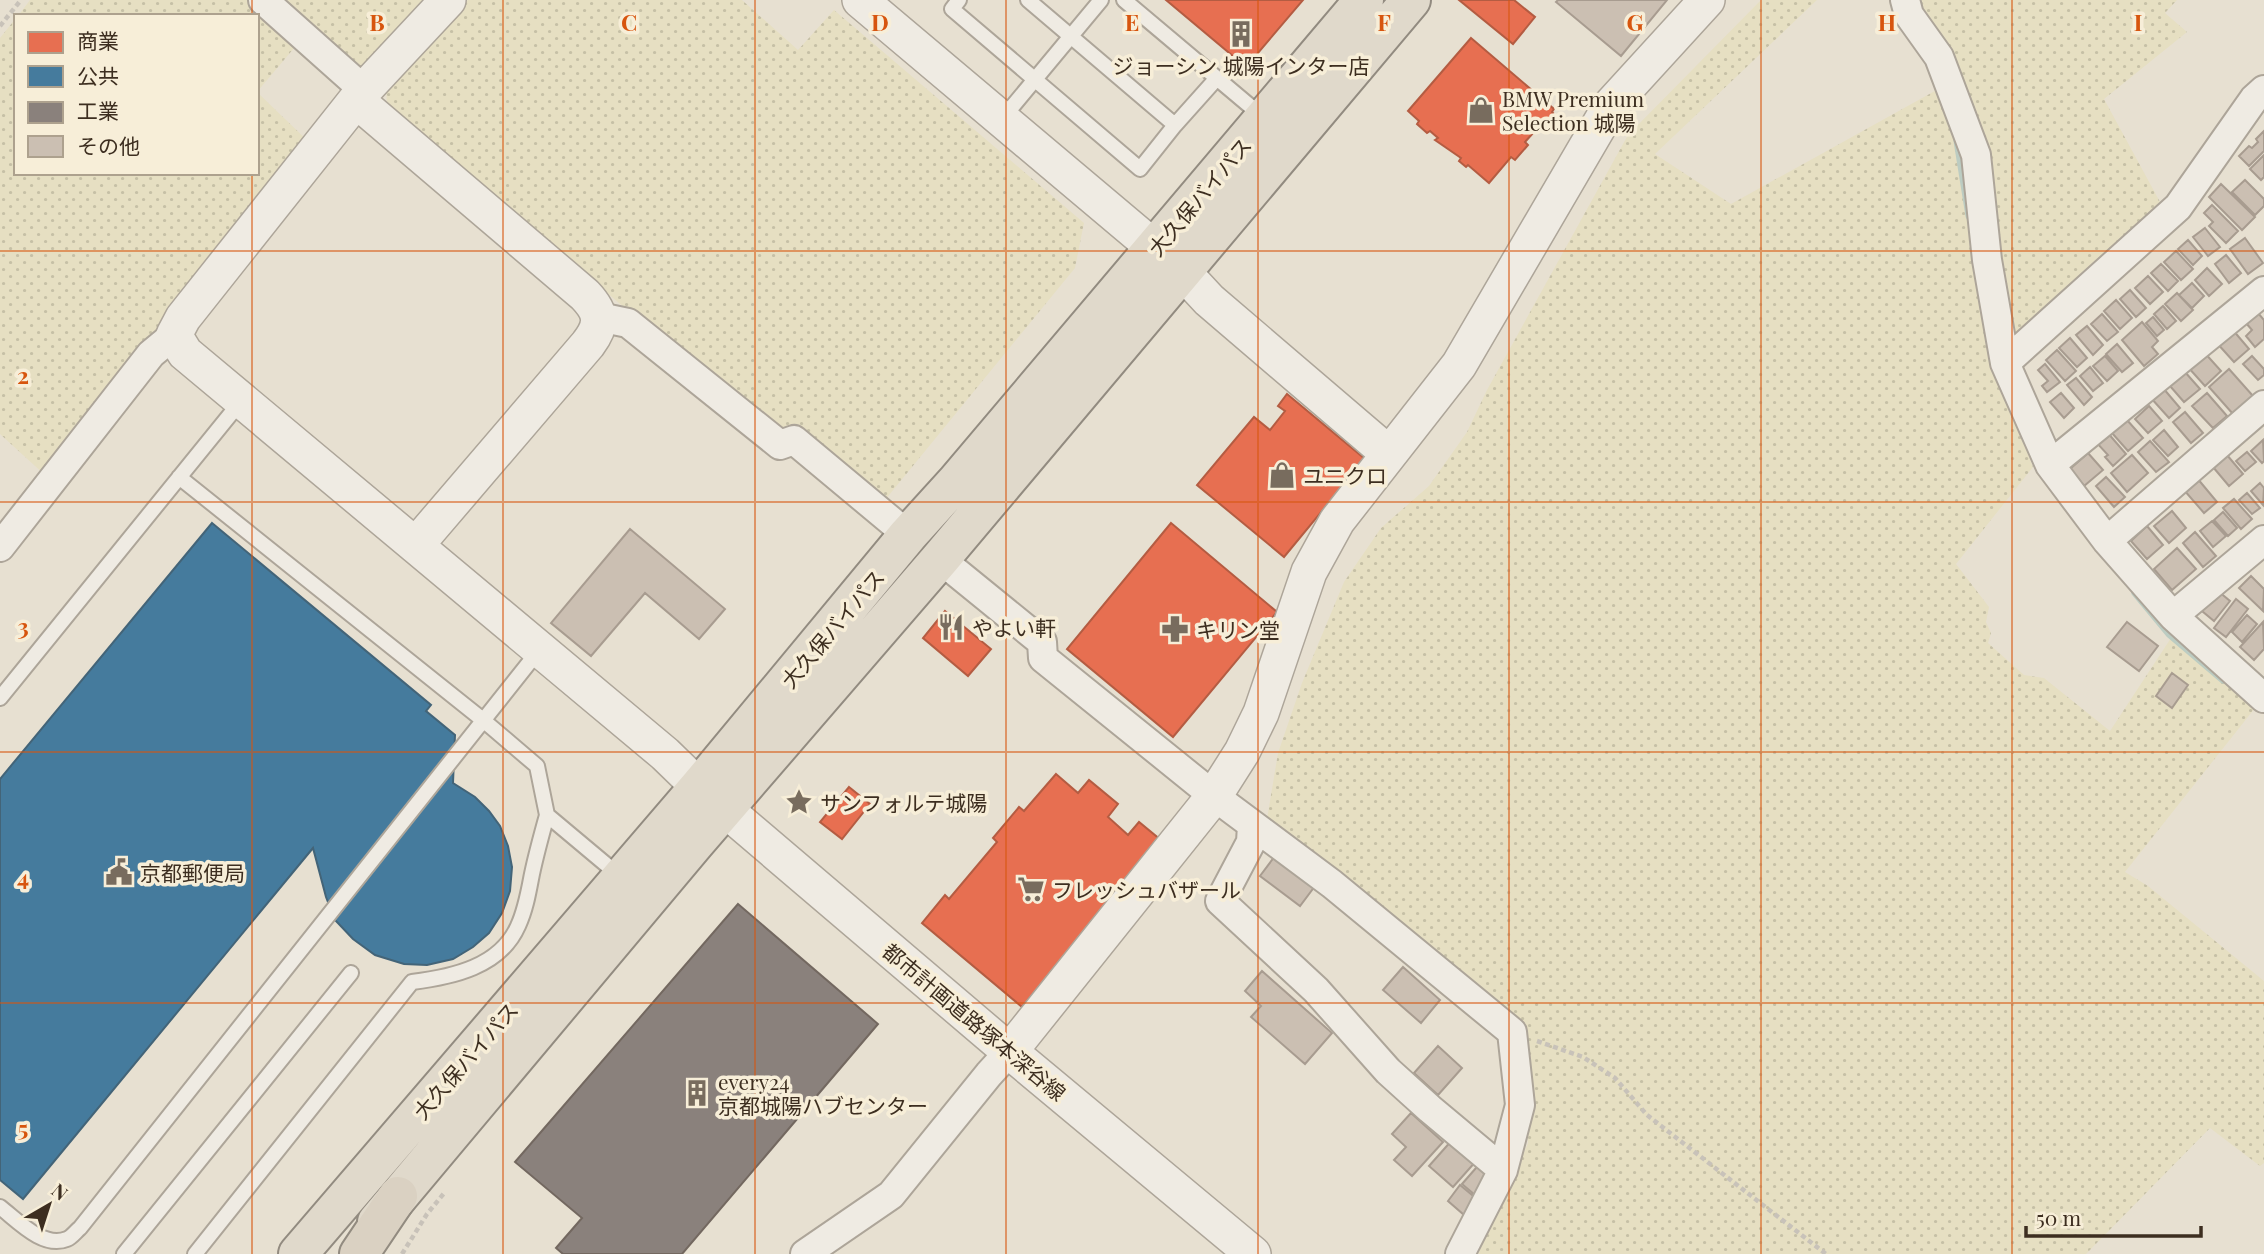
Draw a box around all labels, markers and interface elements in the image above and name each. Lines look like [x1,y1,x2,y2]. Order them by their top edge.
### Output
text: B [369,6,385,37]
text: C [621,6,637,37]
text: D [871,6,889,37]
text: E [1125,6,1139,37]
text: F [1377,6,1391,37]
text: G [1627,6,1644,37]
text: H [1878,6,1896,37]
text: I [2134,6,2142,37]
legend [14,14,259,175]
building icon: ジョーシン 城陽インター店 [1226,19,1256,49]
text: 商業 [77,26,119,54]
place label: ジョーシン 城陽インター店 [1113,51,1369,79]
text: 公共 [77,61,119,89]
place label: BMW Premium Selection 城陽 [1502,84,1645,136]
shop icon: BMW Premium Selection 城陽 [1466,95,1496,125]
text: 工業 [77,96,119,124]
text: その他 [77,131,140,159]
street label: 大久保バイパス [1141,131,1257,261]
text: 2 [17,359,29,390]
shop icon: ユニクロ [1267,460,1297,490]
place label: ユニクロ [1303,461,1387,489]
street label: 大久保バイパス [774,563,890,693]
text: 3 [17,610,29,641]
restaurant icon: やよい軒 [936,612,966,642]
place label: やよい軒 [972,613,1056,641]
pharmacy icon: キリン堂 [1160,614,1190,644]
place label: キリン堂 [1196,615,1280,643]
place icon: サンフォルテ城陽 [784,787,814,817]
place label: サンフォルテ城陽 [820,788,987,816]
public building icon: 京都郵便局 [104,857,134,887]
place label: 京都郵便局 [140,858,245,886]
text: 4 [17,861,29,892]
supermarket icon: フレッシュバザール [1016,874,1046,904]
place label: フレッシュバザール [1052,875,1241,903]
street label: 都市計画道路塚本深谷線 [878,936,1072,1106]
street label: 大久保バイパス [406,995,524,1125]
place label: every24 京都城陽ハブセンター [718,1067,928,1119]
building icon: every24 京都城陽ハブセンター [682,1078,712,1108]
text: 5 [18,1112,28,1143]
north arrow [14,1170,84,1240]
text: N [47,1177,74,1206]
scale bar [2026,1194,2201,1238]
text: 50 m [2036,1203,2082,1231]

